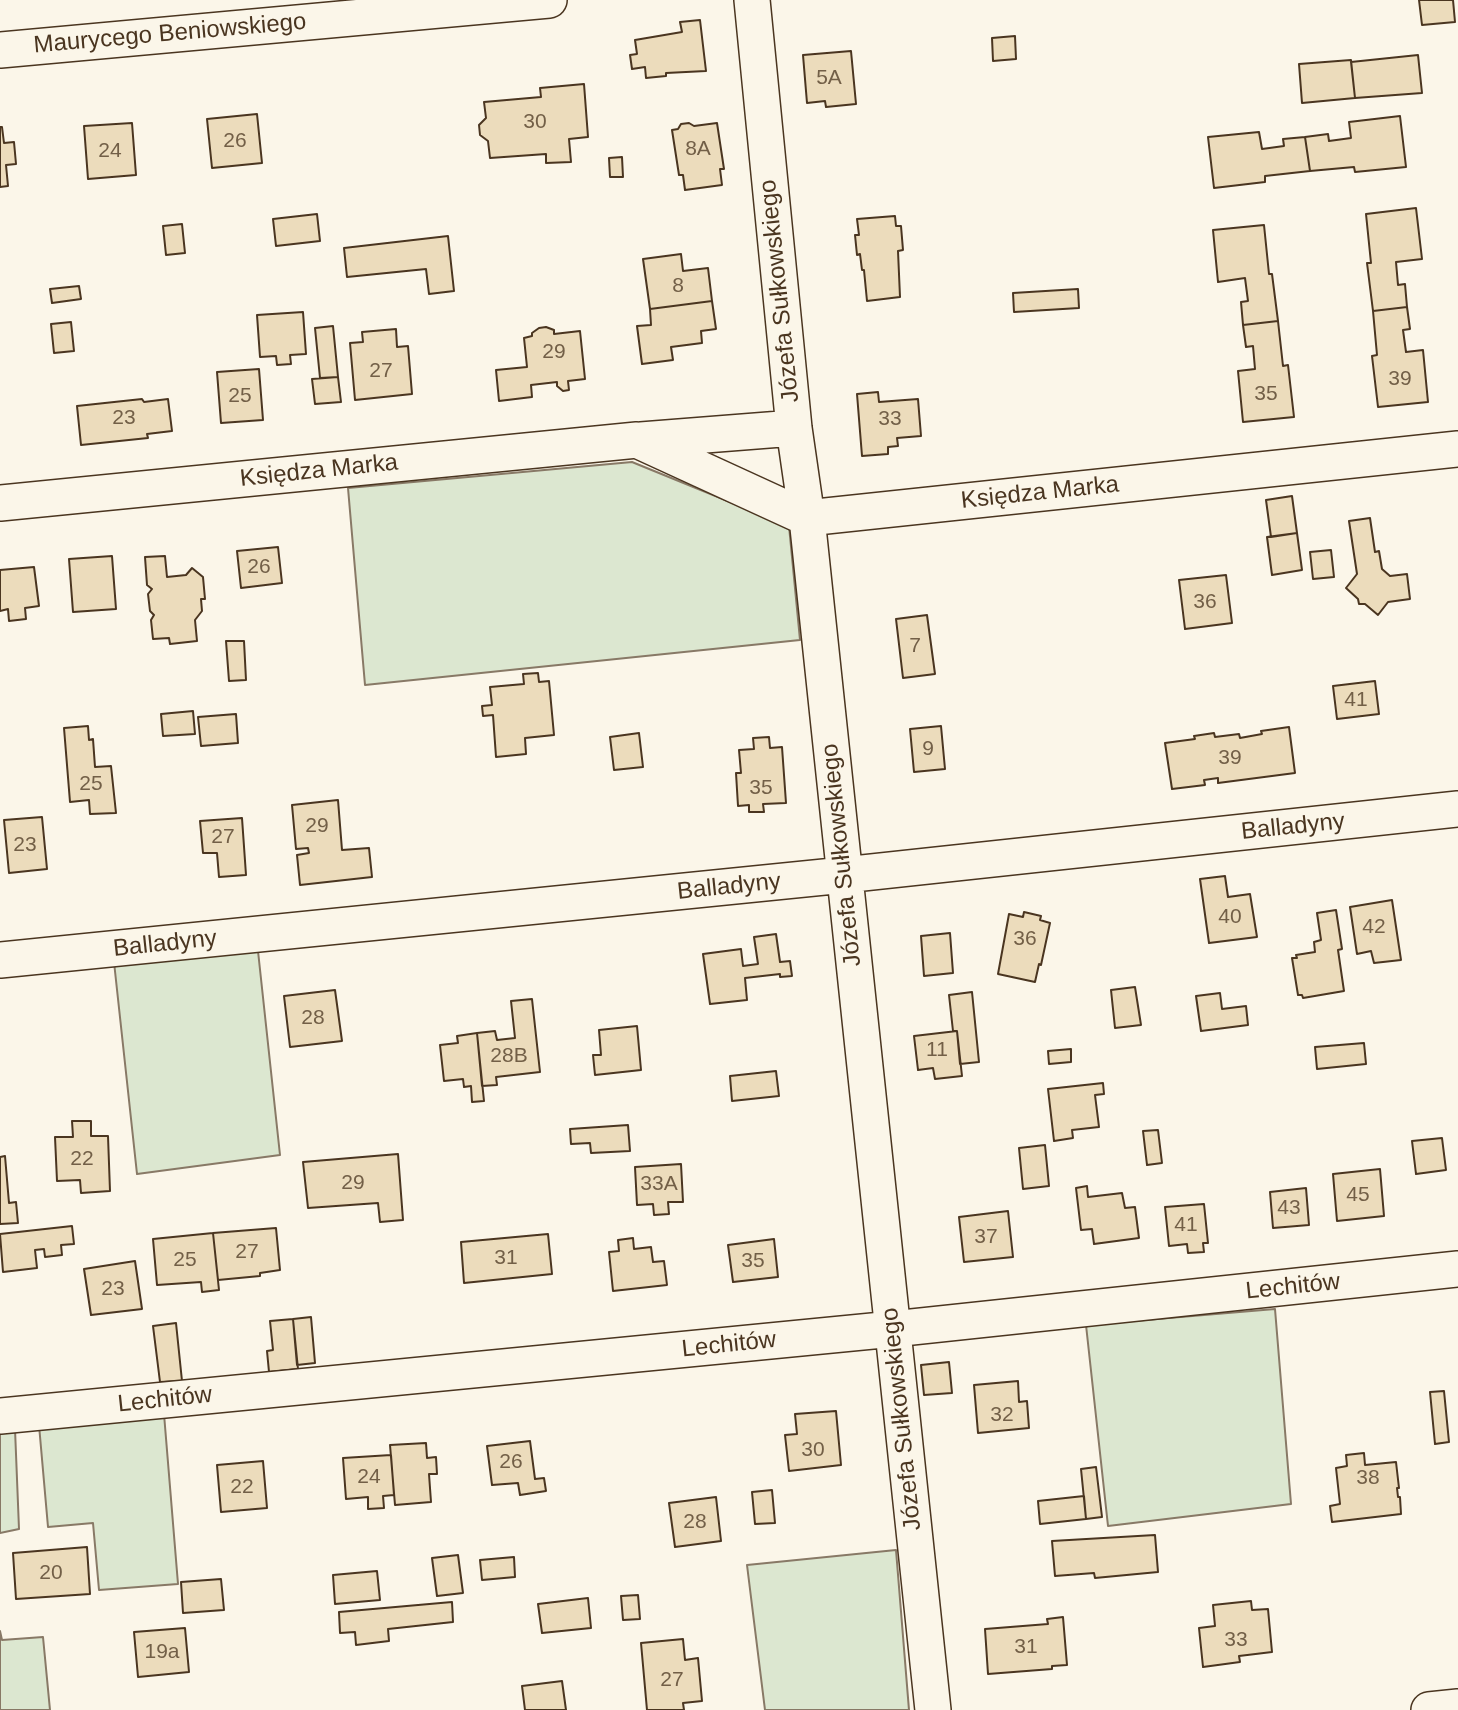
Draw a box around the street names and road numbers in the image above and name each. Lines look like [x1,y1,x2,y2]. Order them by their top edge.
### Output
street label: Maurycego Beniowskiego [33,8,307,60]
street label: Józefa Sułkowskiego [754,178,806,404]
street label: Księdza Marka [239,448,399,494]
street label: Księdza Marka [960,470,1120,516]
street label: Józefa Sułkowskiego [816,742,868,968]
street label: Balladyny [1240,807,1346,847]
street label: Balladyny [676,867,782,907]
street label: Balladyny [112,924,218,964]
street label: Lechitów [1244,1268,1342,1306]
street label: Józefa Sułkowskiego [876,1306,928,1532]
street label: Lechitów [680,1326,778,1364]
street label: Lechitów [116,1381,214,1419]

